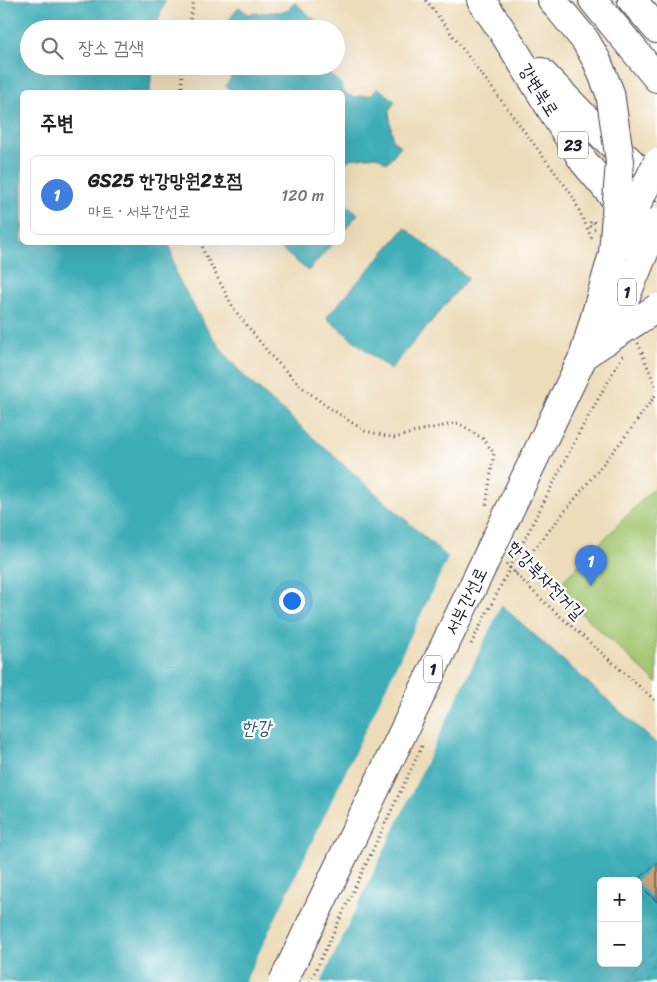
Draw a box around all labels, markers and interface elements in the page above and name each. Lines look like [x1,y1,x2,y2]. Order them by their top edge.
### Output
search box [20,20,345,75]
text: 장소 검색 [78,31,144,64]
icon: search [38,34,66,62]
street label: 강변북로 [510,57,568,123]
text: 주변 [40,104,74,142]
road number: 23 [558,132,588,158]
text: GS25 한강망원2호점 [88,164,242,197]
text: 1 [54,181,60,210]
text: 120 m [281,181,324,210]
text: 마트 · 서부간선로 [88,197,191,226]
road number: 1 [618,278,636,306]
street label: 한강북자전거길 [499,532,593,628]
pin: 1 [575,545,607,586]
street label: 서부간선로 [436,561,496,641]
your location [279,588,305,614]
road number: 1 [424,656,442,682]
water label: 한강 [241,711,274,744]
map controls [597,877,642,967]
button: + [597,877,642,922]
button: − [597,922,642,967]

